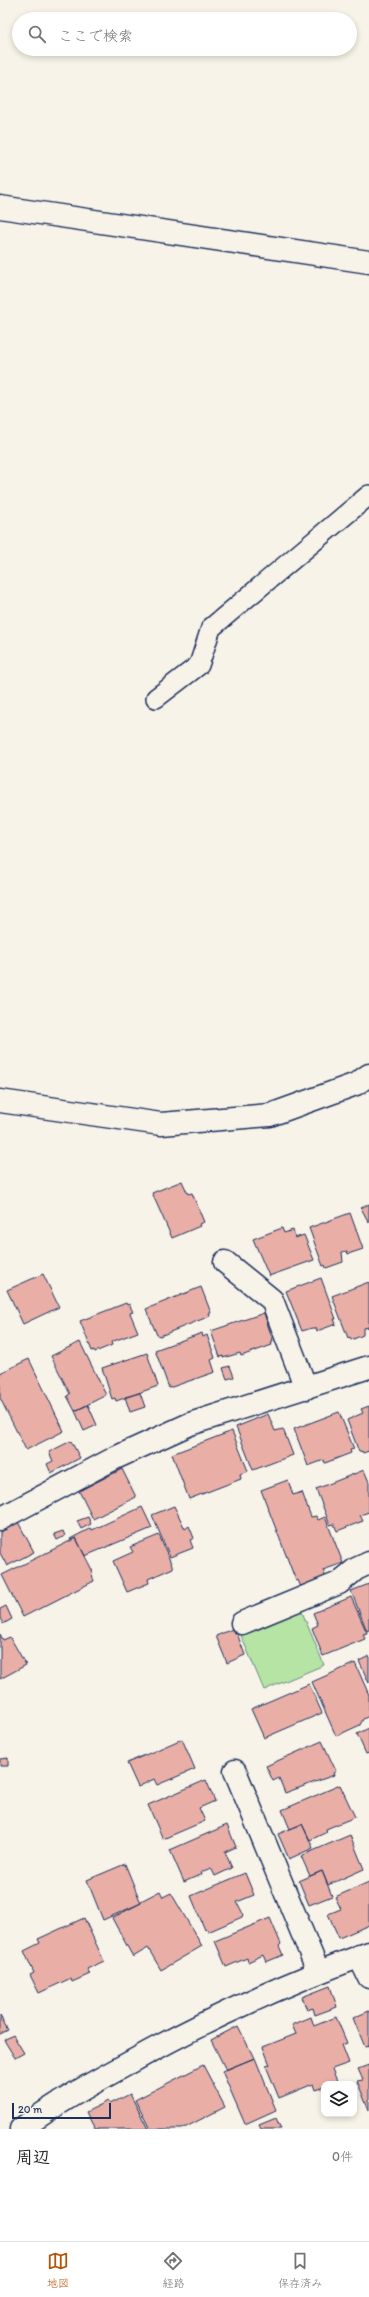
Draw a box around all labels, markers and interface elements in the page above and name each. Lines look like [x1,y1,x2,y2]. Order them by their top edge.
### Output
search box [12,12,357,56]
icon: search [26,23,48,45]
text: ここで検索 [58,27,133,45]
map controls [321,2081,357,2117]
button: layers [321,2081,357,2117]
scale bar [12,2101,111,2120]
text: 20 m [18,2103,42,2116]
text: 周辺 [16,2147,50,2167]
text: 0件 [332,2149,353,2164]
tab: 地図 [47,2250,69,2290]
tab: 経路 [162,2250,184,2290]
tab: 保存済み [278,2250,322,2290]

